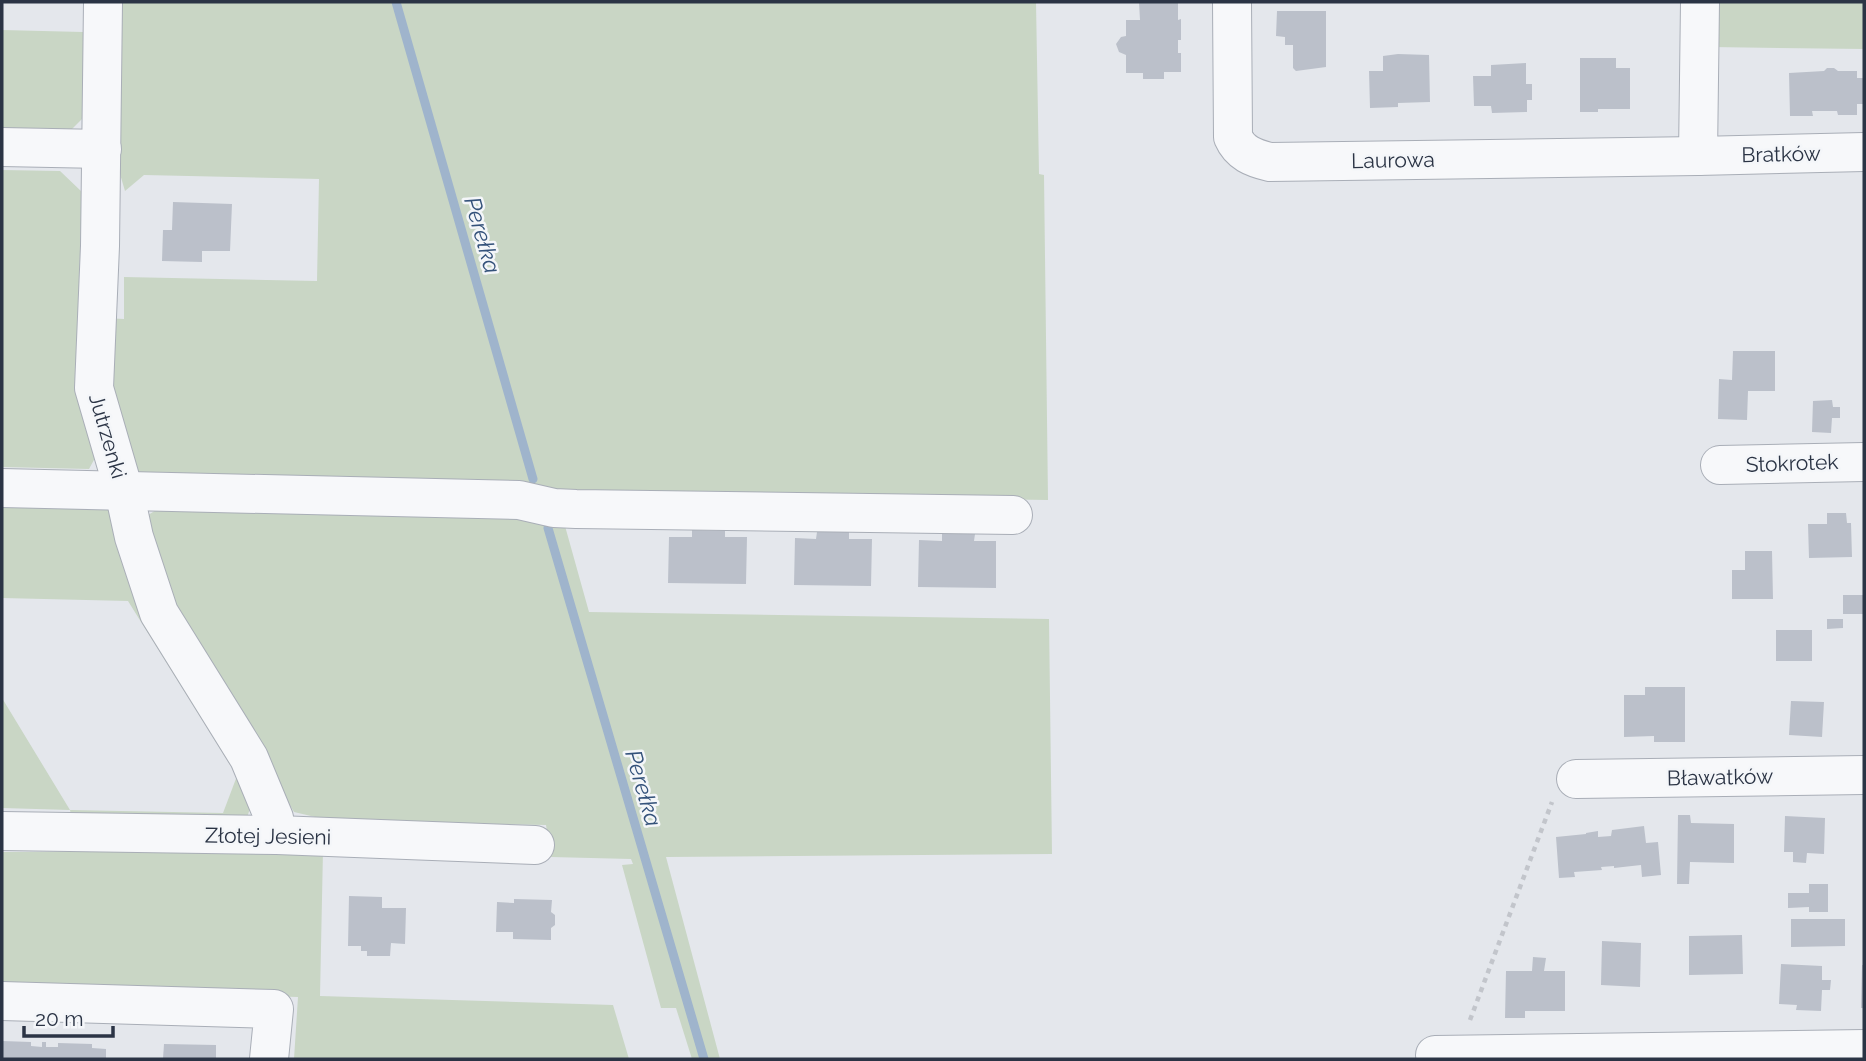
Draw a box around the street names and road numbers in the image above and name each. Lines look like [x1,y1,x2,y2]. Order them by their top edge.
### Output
street label: Bratków [1741,141,1821,167]
street label: Laurowa [1351,147,1435,173]
street label: Jutrzenki [84,391,132,481]
street label: Stokrotek [1745,449,1839,477]
street label: Bławatków [1667,764,1773,790]
street label: Złotej Jesieni [205,822,331,850]

